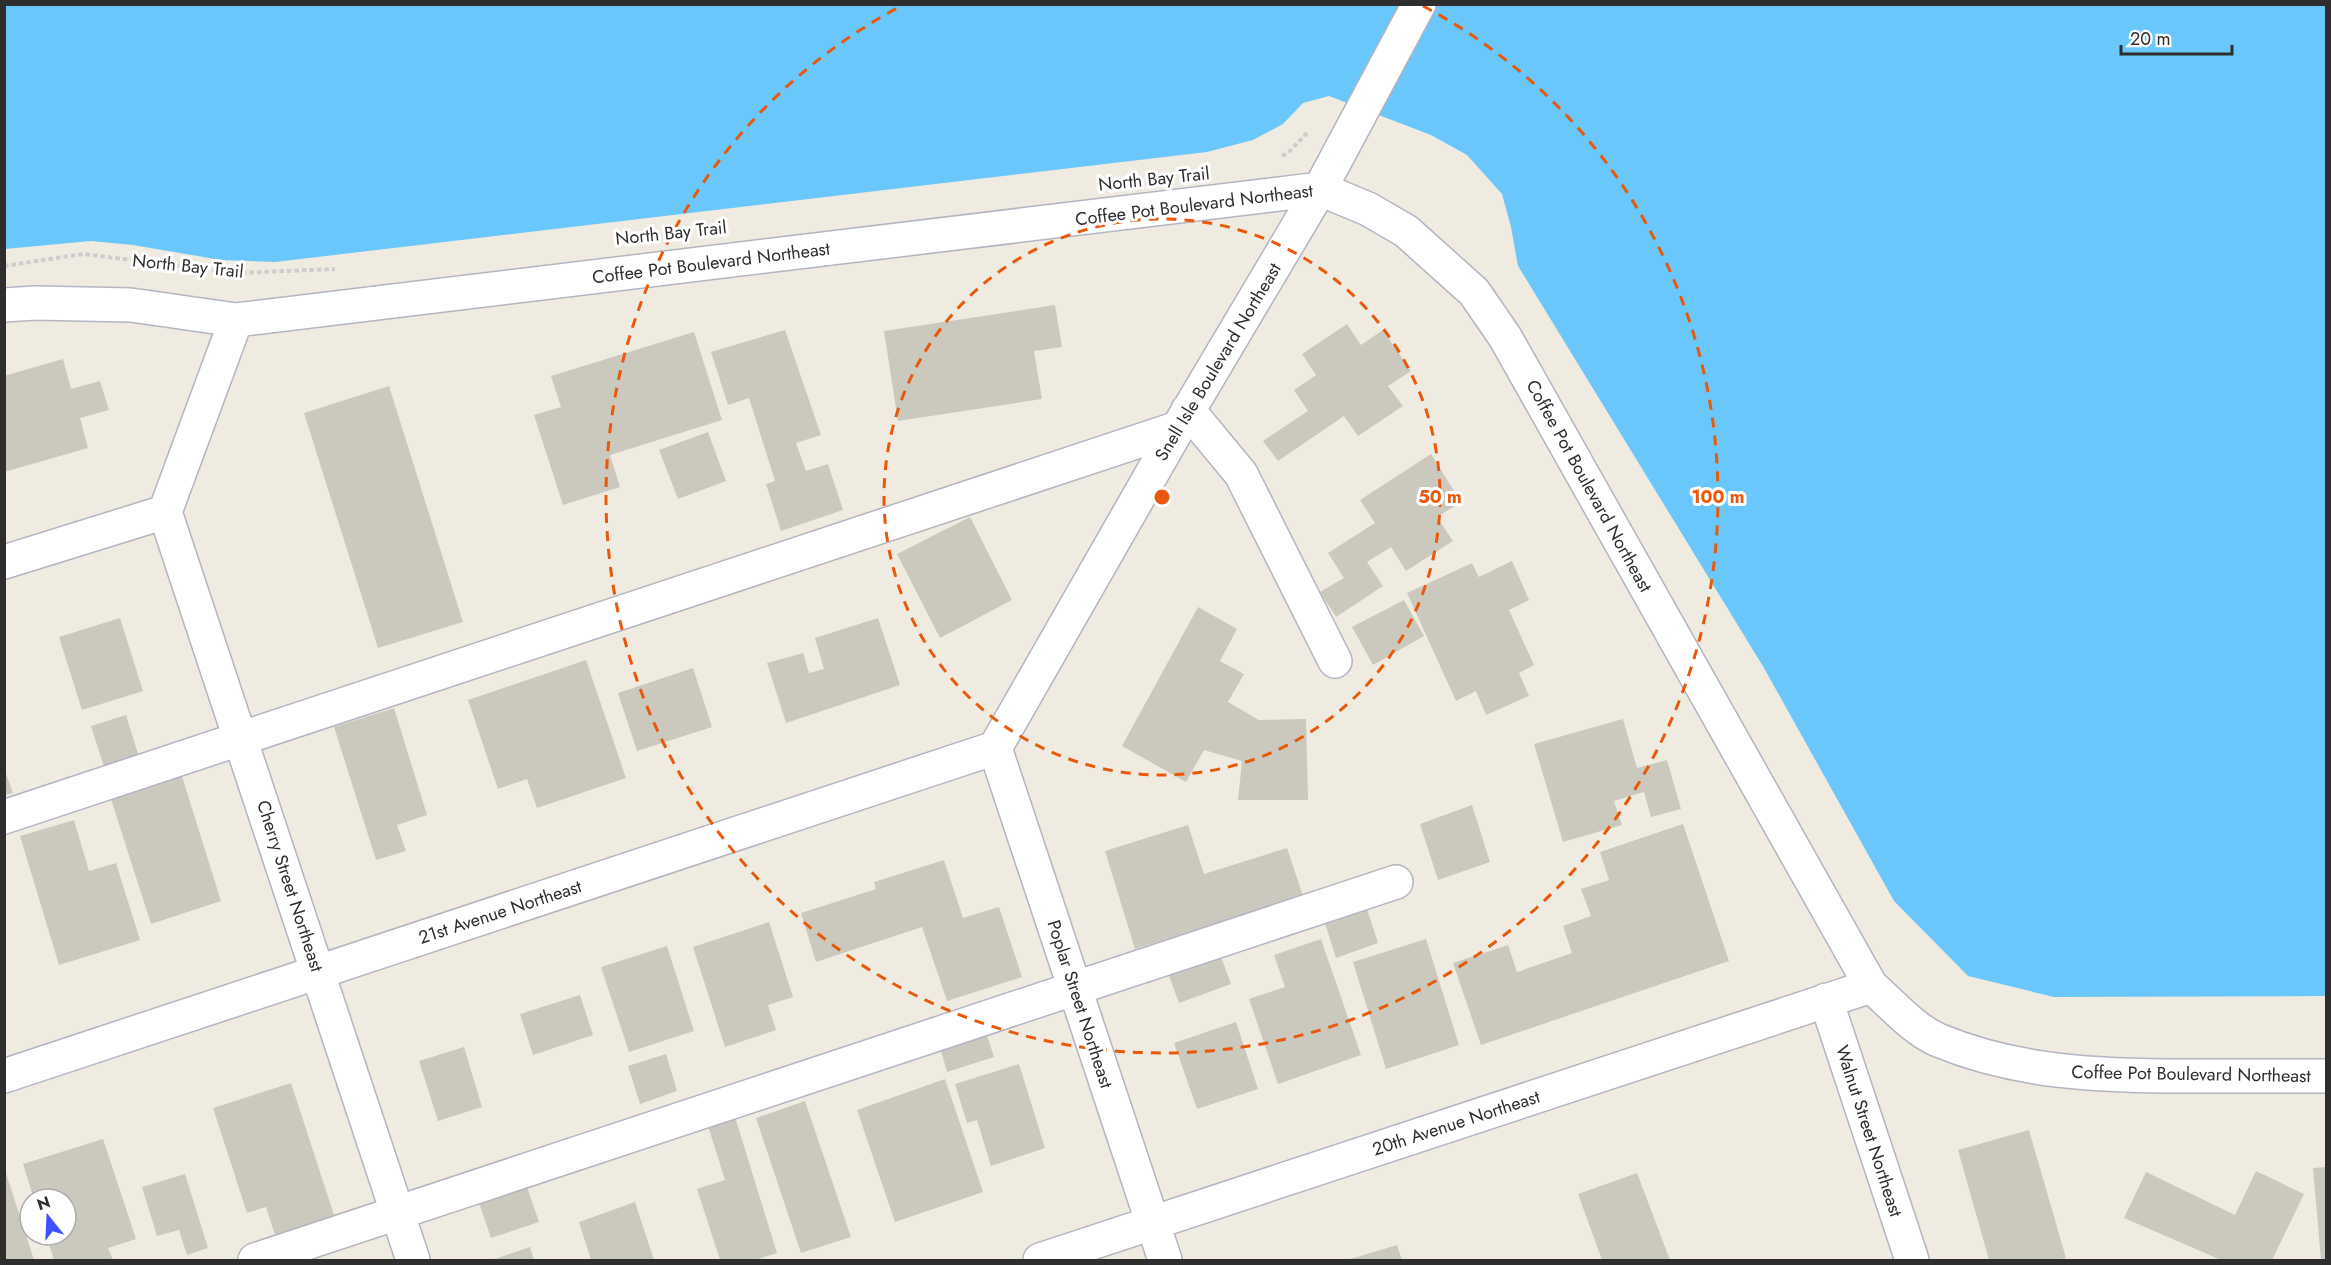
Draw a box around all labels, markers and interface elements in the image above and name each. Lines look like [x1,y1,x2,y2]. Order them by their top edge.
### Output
scale bar [2121,18,2232,56]
text: 20 m [2130,26,2170,52]
street label: North Bay Trail [1097,160,1211,198]
street label: Coffee Pot Boulevard Northeast [1074,177,1315,232]
street label: North Bay Trail [614,214,728,252]
street label: Coffee Pot Boulevard Northeast [591,235,832,290]
street label: North Bay Trail [131,247,245,285]
street label: Snell Isle Boulevard Northeast [1148,258,1288,466]
street label: Coffee Pot Boulevard Northeast [1520,375,1659,598]
text: 50 m [1418,484,1462,510]
text: 100 m [1691,484,1745,510]
centre of rings [1152,487,1172,507]
street label: Cherry Street Northeast [250,797,330,976]
street label: 21st Avenue Northeast [415,873,586,951]
street label: Poplar Street Northeast [1041,917,1120,1092]
street label: Walnut Street Northeast [1829,1042,1909,1221]
street label: Coffee Pot Boulevard Northeast [2071,1059,2312,1089]
street label: 20th Avenue Northeast [1369,1083,1544,1162]
north arrow [18,1187,78,1247]
text: N [34,1190,53,1216]

